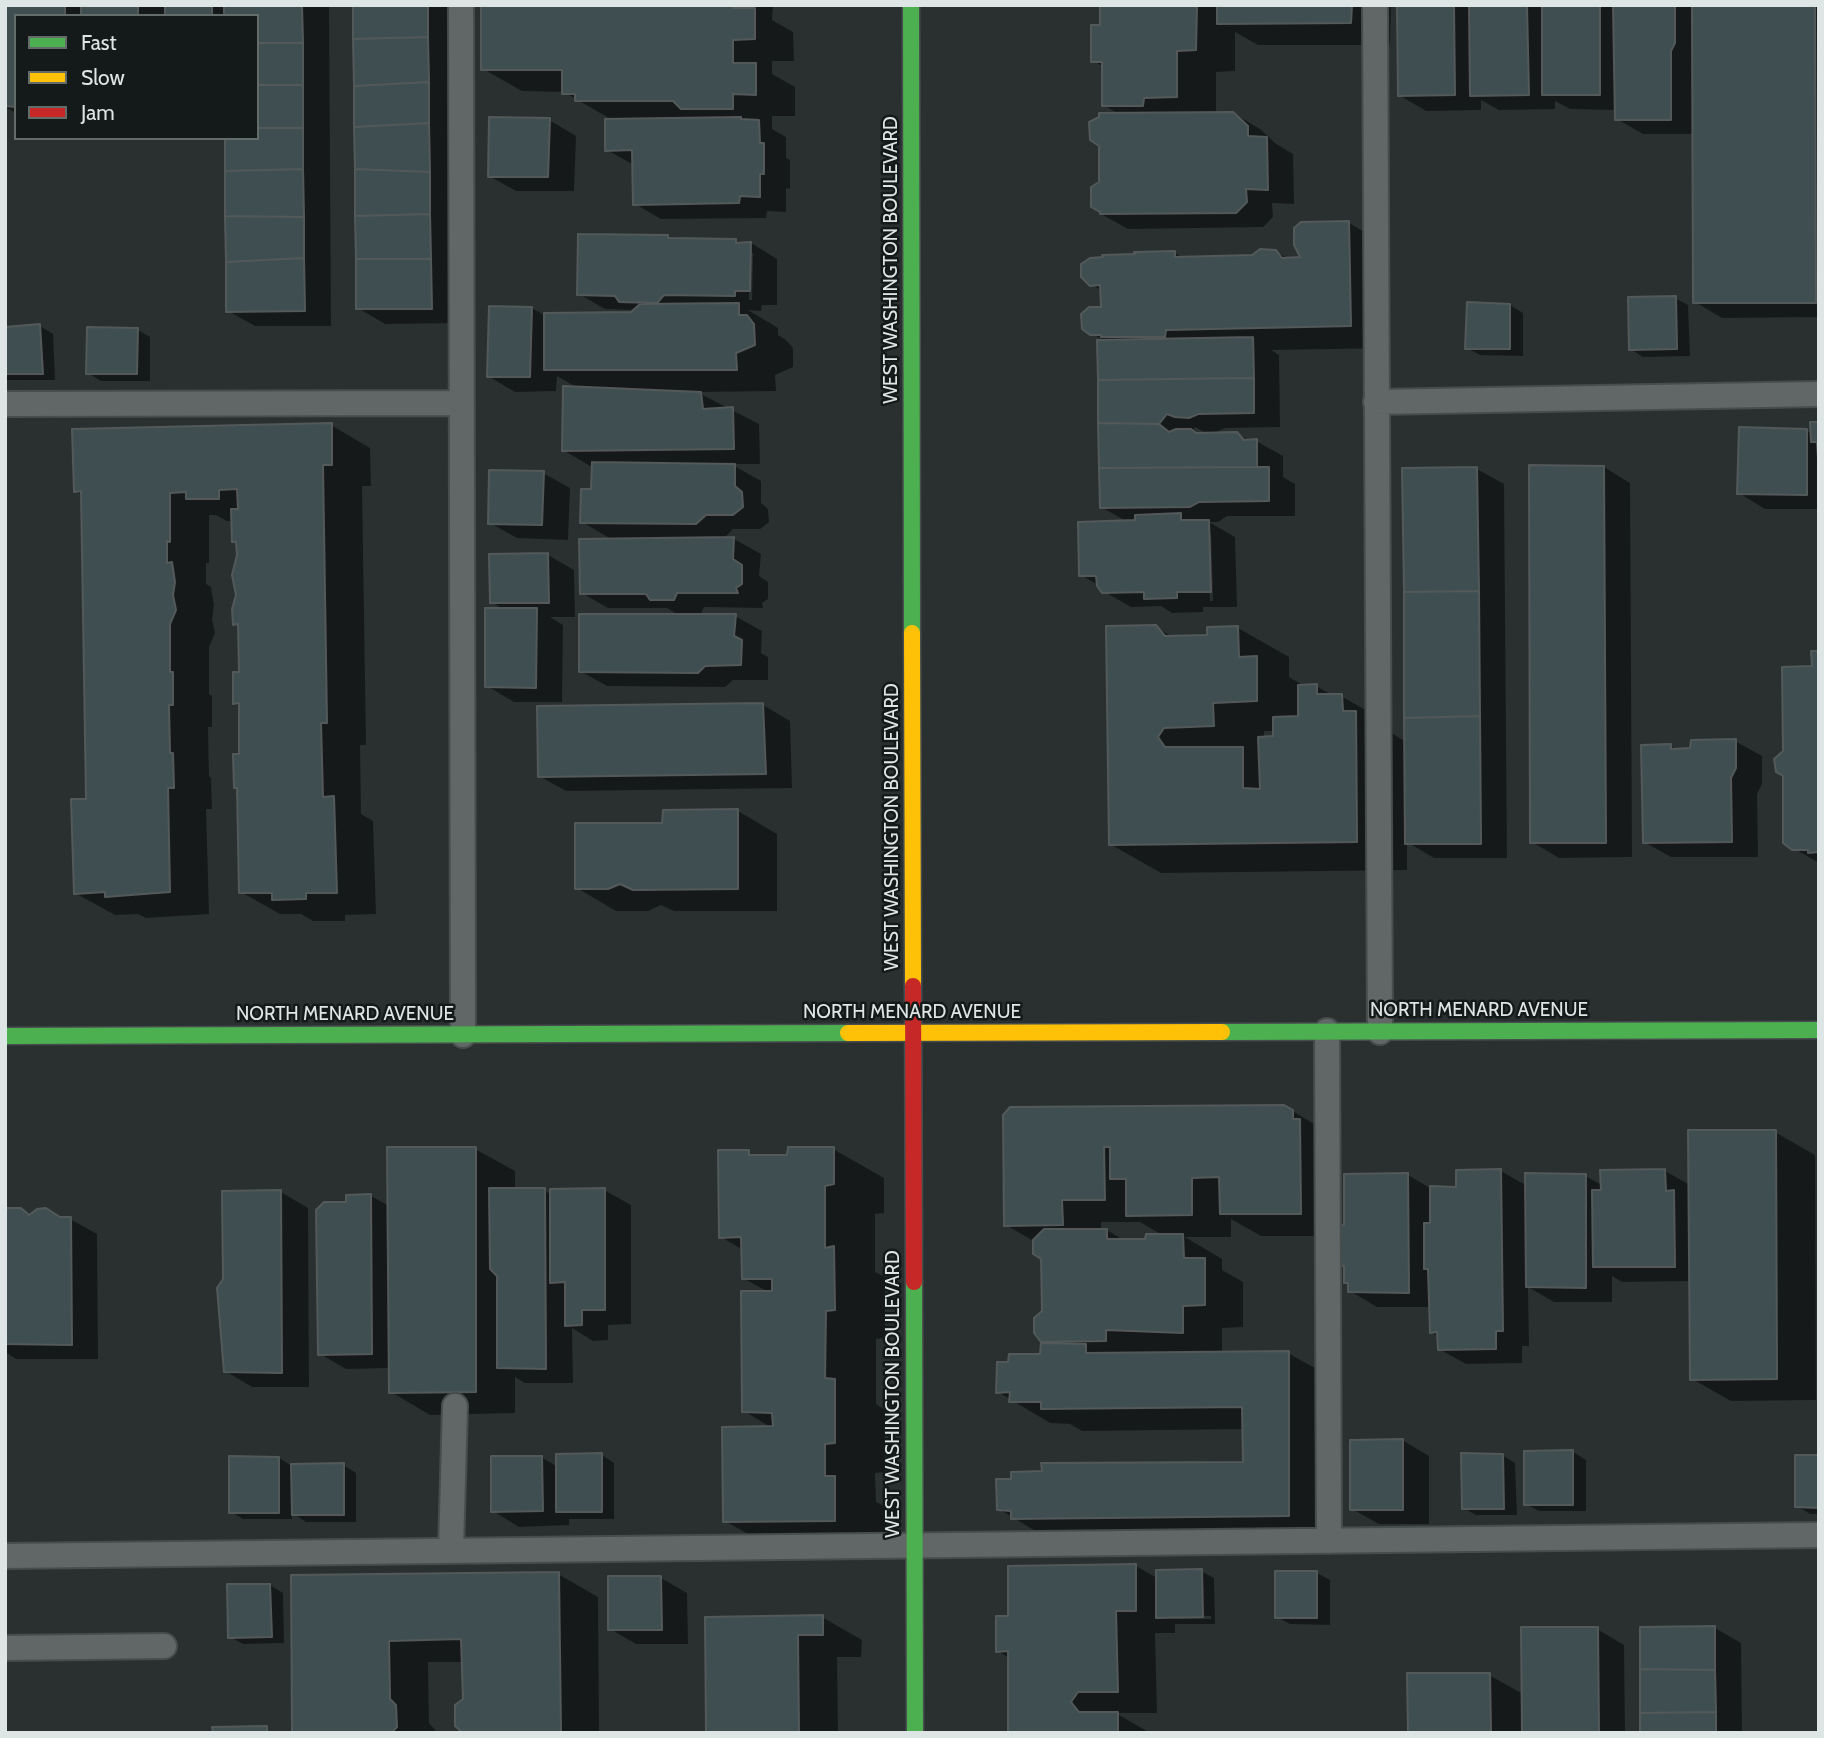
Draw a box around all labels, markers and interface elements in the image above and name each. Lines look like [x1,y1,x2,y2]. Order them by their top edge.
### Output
legend [14,14,259,140]
text: Fast [81,30,117,55]
text: Slow [81,65,125,90]
text: Jam [81,100,115,125]
street label: WEST WASHINGTON BOULEVARD [880,116,902,404]
street label: WEST WASHINGTON BOULEVARD [881,683,903,971]
street label: NORTH MENARD AVENUE [1370,999,1588,1021]
street label: NORTH MENARD AVENUE [803,1001,1021,1023]
street label: NORTH MENARD AVENUE [236,1003,454,1025]
street label: WEST WASHINGTON BOULEVARD [882,1250,904,1538]

